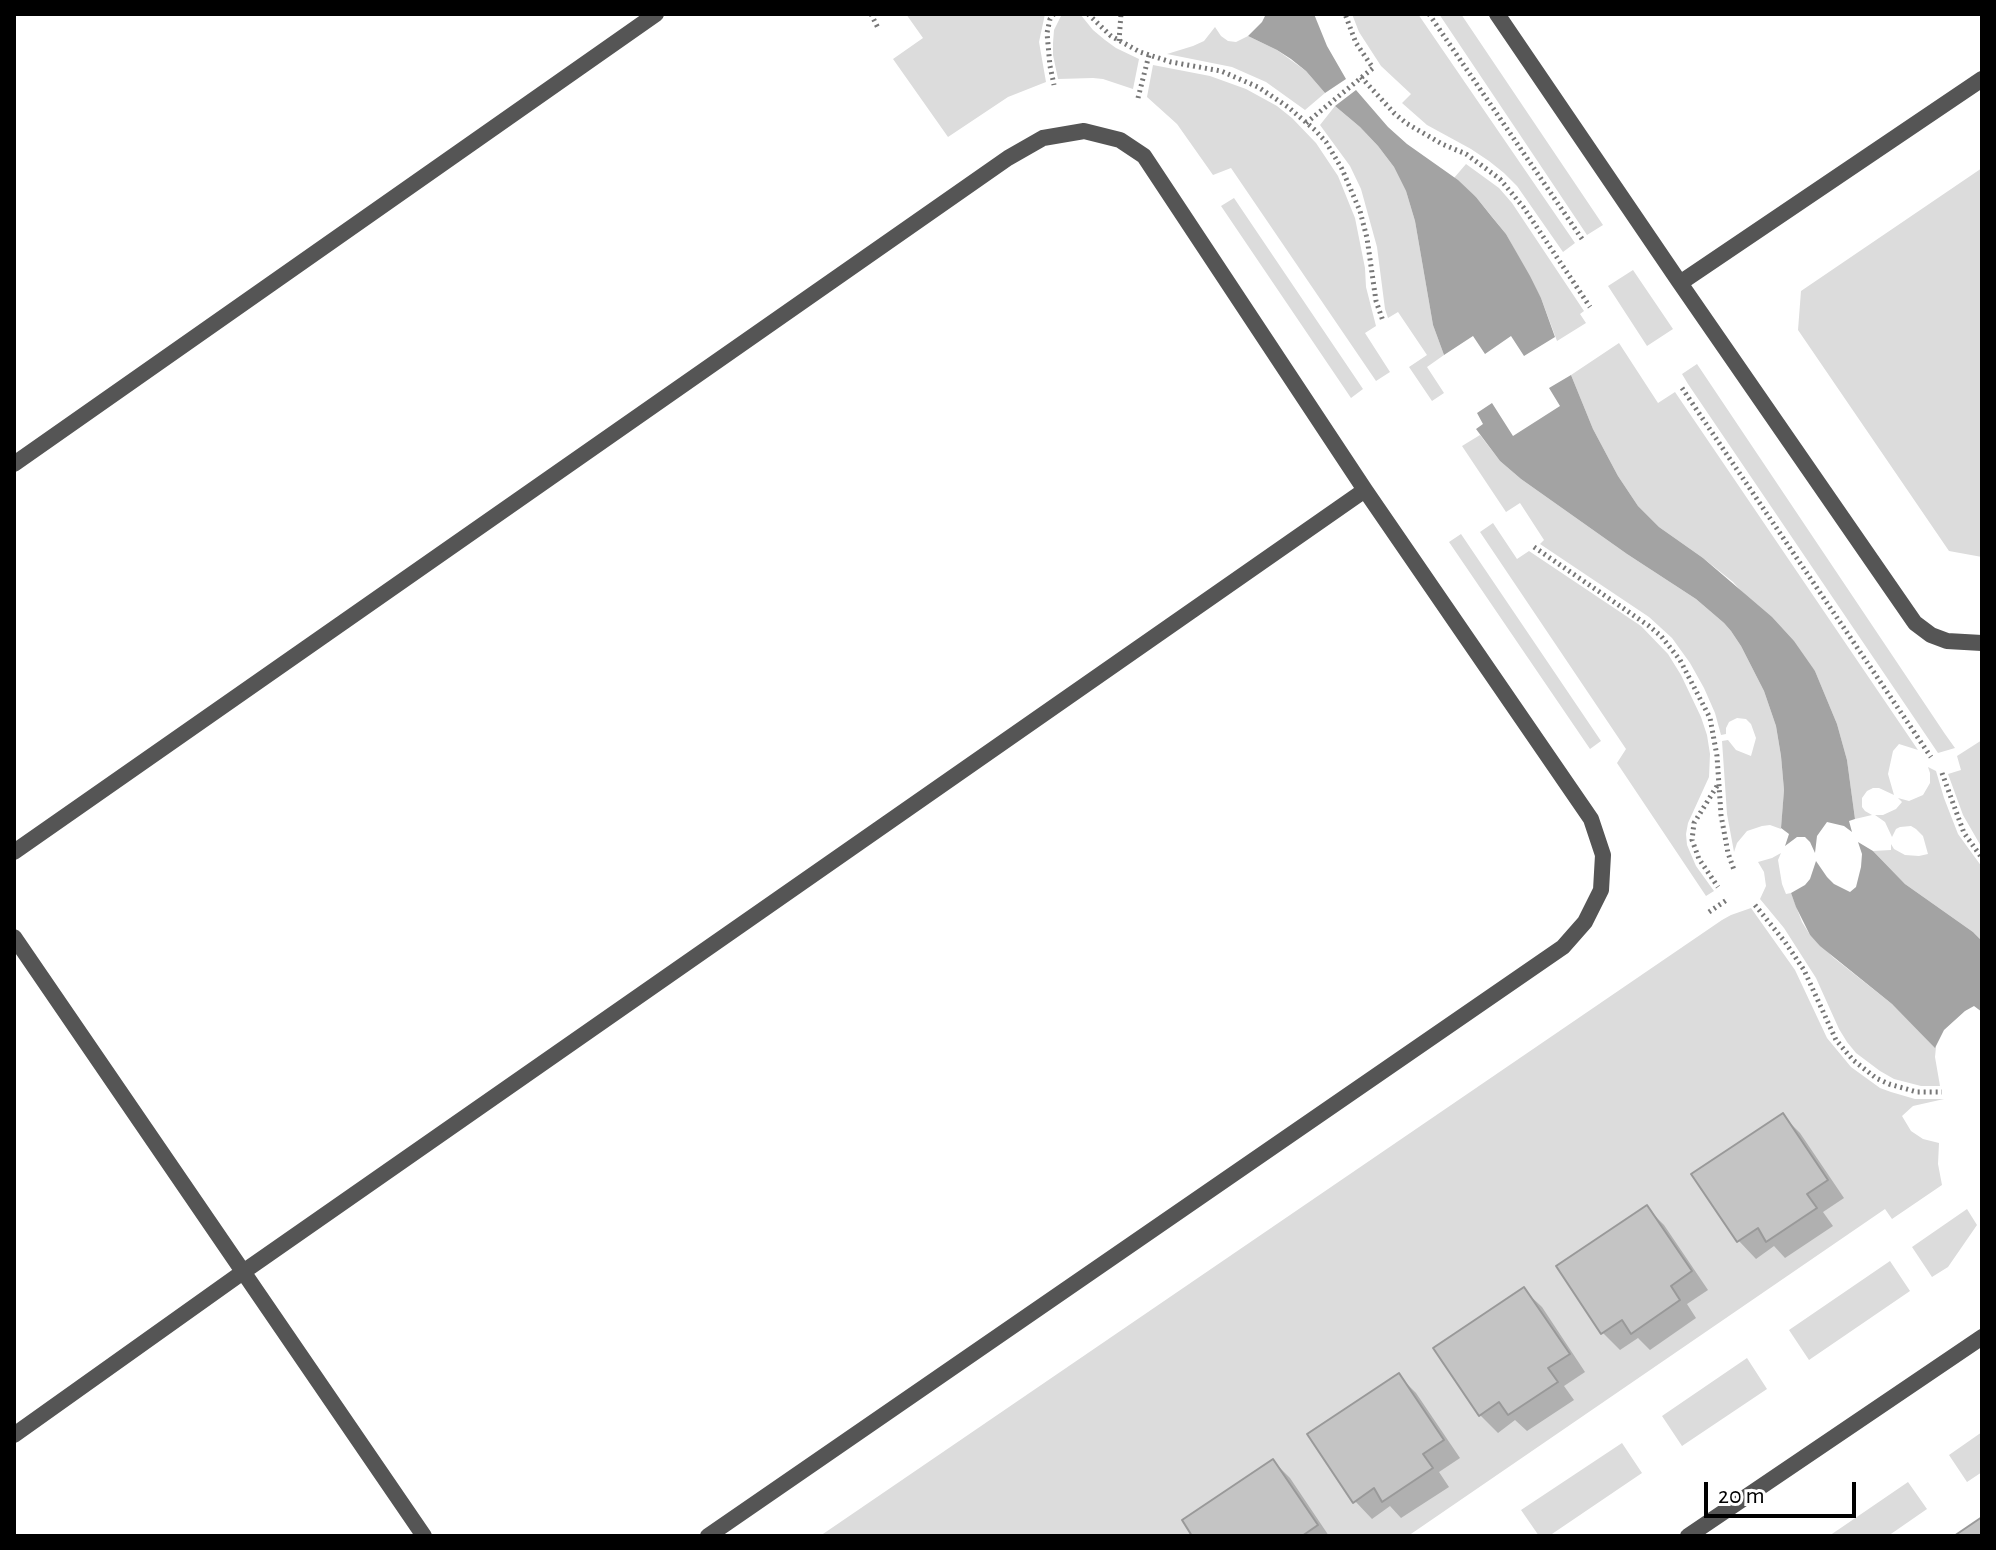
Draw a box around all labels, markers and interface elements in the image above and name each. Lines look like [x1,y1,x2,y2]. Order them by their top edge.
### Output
scale bar [1708,1466,1860,1516]
text: 20 m [1718,1484,1765,1508]

